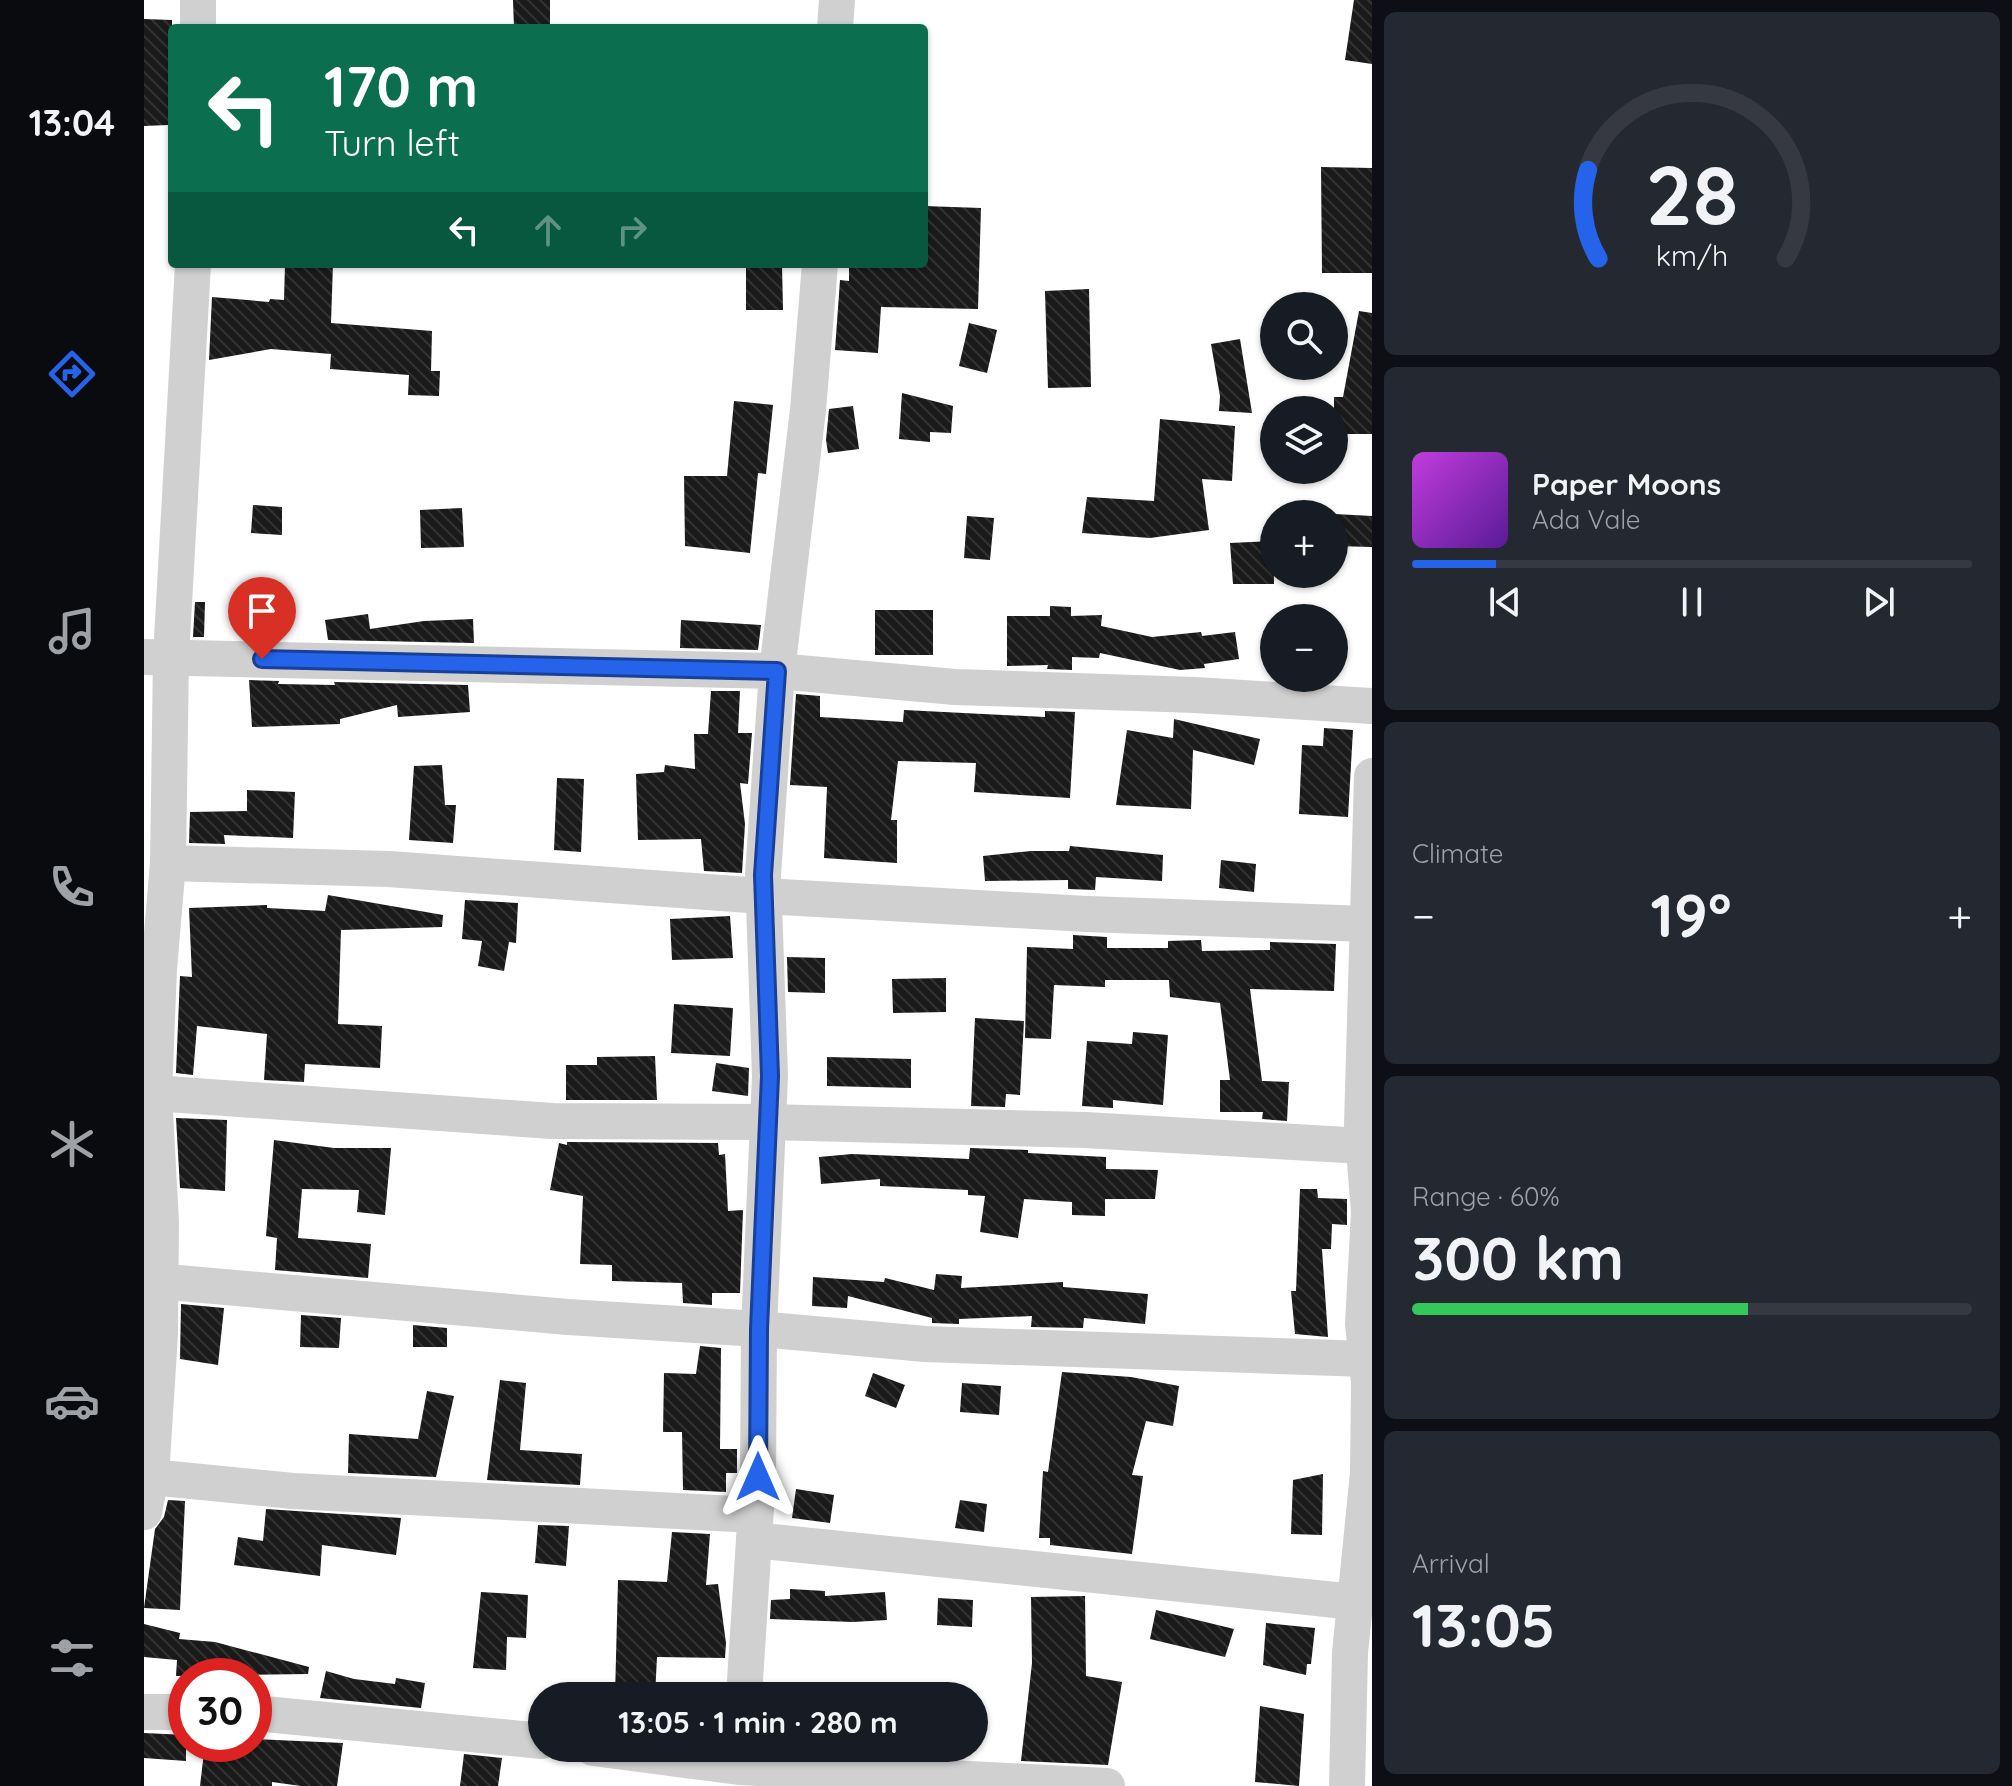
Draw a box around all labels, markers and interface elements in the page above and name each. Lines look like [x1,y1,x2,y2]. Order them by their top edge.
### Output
text: 170 m [324,51,478,121]
icon: left [192,56,296,160]
text: 13:04 [29,100,115,145]
text: Turn left [324,120,460,165]
text: 28 [1646,142,1738,246]
icon: left [442,208,486,252]
icon: ahead [526,208,570,252]
icon: right [610,208,654,252]
text: km/h [1656,238,1728,274]
map controls [1260,292,1348,692]
button: search [1260,292,1348,380]
icon: directions [44,346,100,402]
button: layers [1260,396,1348,484]
text: Paper Moons [1532,465,1721,503]
button: + [1260,500,1348,588]
text: Ada Vale [1532,503,1641,536]
pin [228,577,296,659]
icon: previous [1483,580,1527,624]
icon: pause [1670,580,1714,624]
icon: next [1857,580,1901,624]
icon: arrive [240,589,284,633]
icon: music [44,603,100,659]
button: − [1260,604,1348,692]
text: Climate [1412,837,1503,870]
icon: phone [44,859,100,915]
text: 19° [1651,877,1732,952]
text: − [1412,888,1435,943]
text: + [1947,888,1972,943]
icon: climate [44,1116,100,1172]
text: Range · 60% [1412,1180,1560,1213]
text: 300 km [1412,1220,1624,1295]
icon: car [44,1373,100,1429]
position arrow [716,1435,800,1519]
text: Arrival [1412,1547,1490,1580]
text: 13:05 [1412,1587,1555,1662]
icon: filters [44,1630,100,1686]
speed limit sign: 30 [168,1658,272,1762]
text: 13:05 · 1 min · 280 m [618,1703,898,1741]

